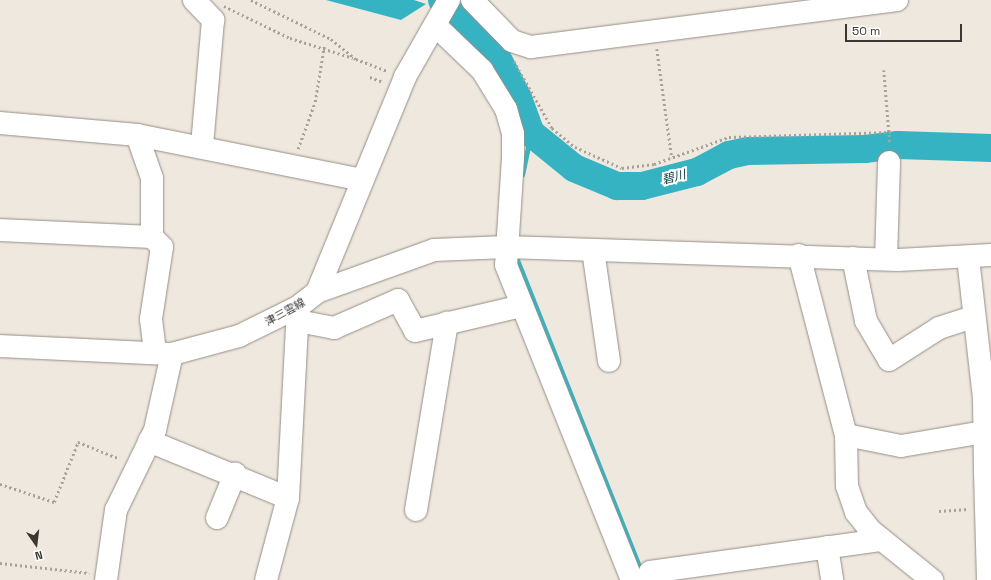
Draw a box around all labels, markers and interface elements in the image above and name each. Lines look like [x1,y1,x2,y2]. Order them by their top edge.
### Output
scale bar [847,16,964,42]
text: 50 m [852,23,880,39]
water label: 碧川 [661,168,687,188]
street label: 津三雲線 [263,296,307,328]
north arrow [16,524,56,564]
text: N [34,548,44,563]

